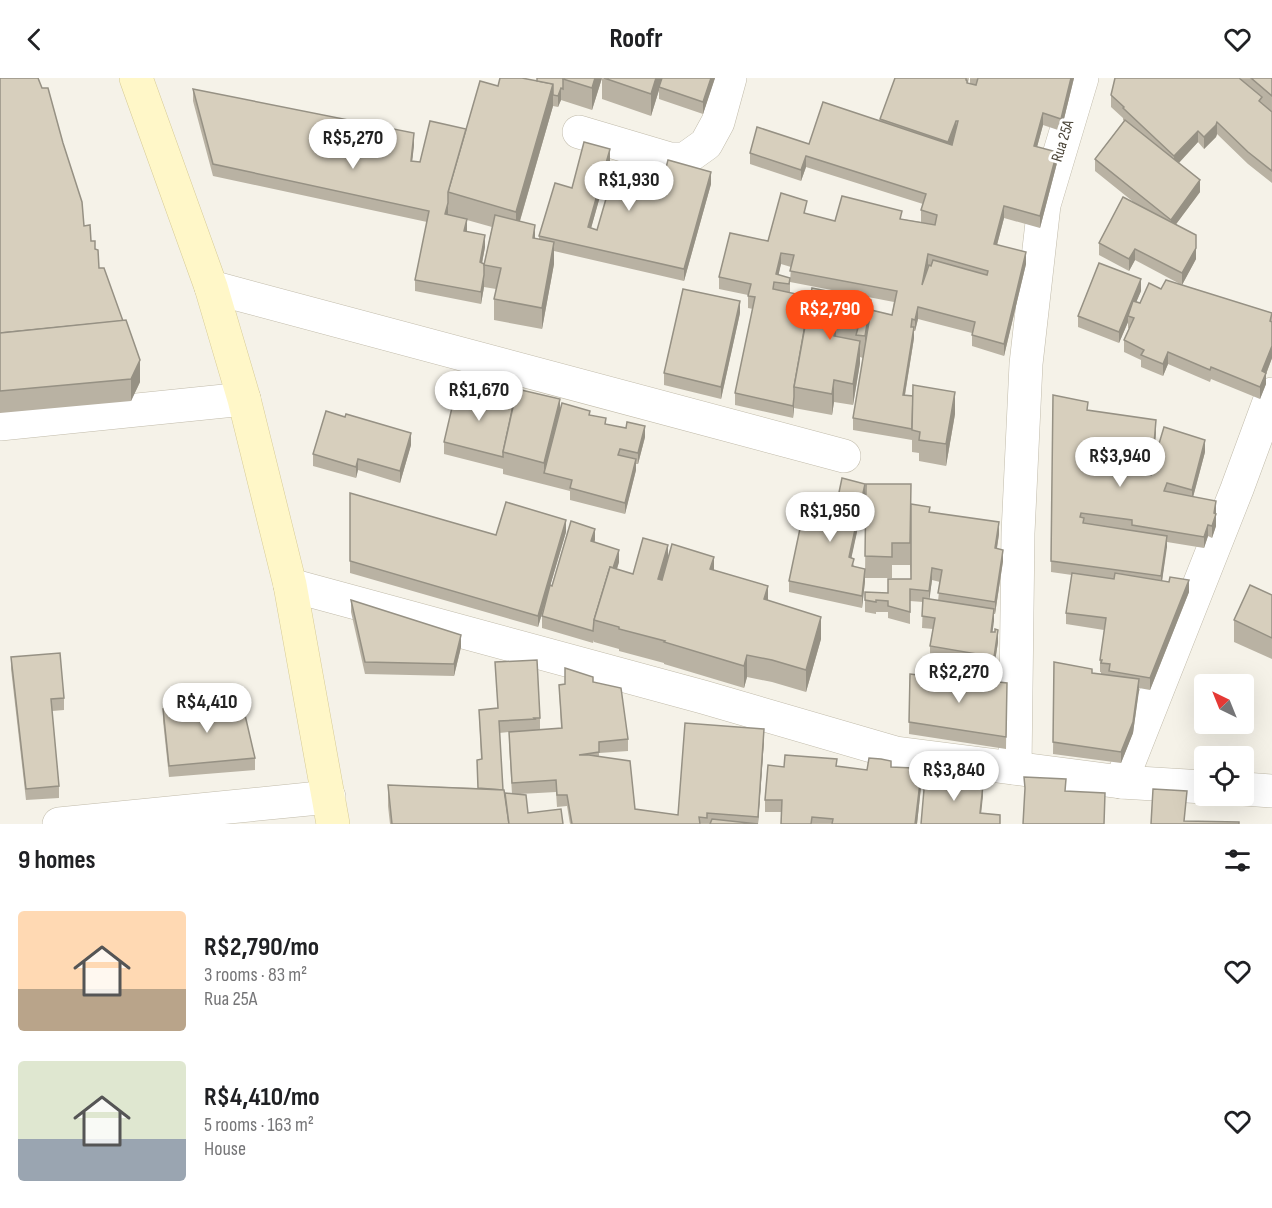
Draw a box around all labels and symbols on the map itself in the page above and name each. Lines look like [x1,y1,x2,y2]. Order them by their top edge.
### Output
street label: Rua 25A [1048,118,1078,164]
pin: R$5,270 [298,119,408,170]
pin: R$1,930 [574,161,684,212]
pin: R$2,790 [775,290,885,341]
pin: R$1,670 [424,371,534,422]
pin: R$3,940 [1065,437,1175,488]
pin: R$1,950 [775,492,885,543]
pin: R$2,270 [904,653,1014,704]
north arrow [1194,674,1254,734]
pin: R$4,410 [152,683,262,734]
pin: R$3,840 [899,751,1009,802]

